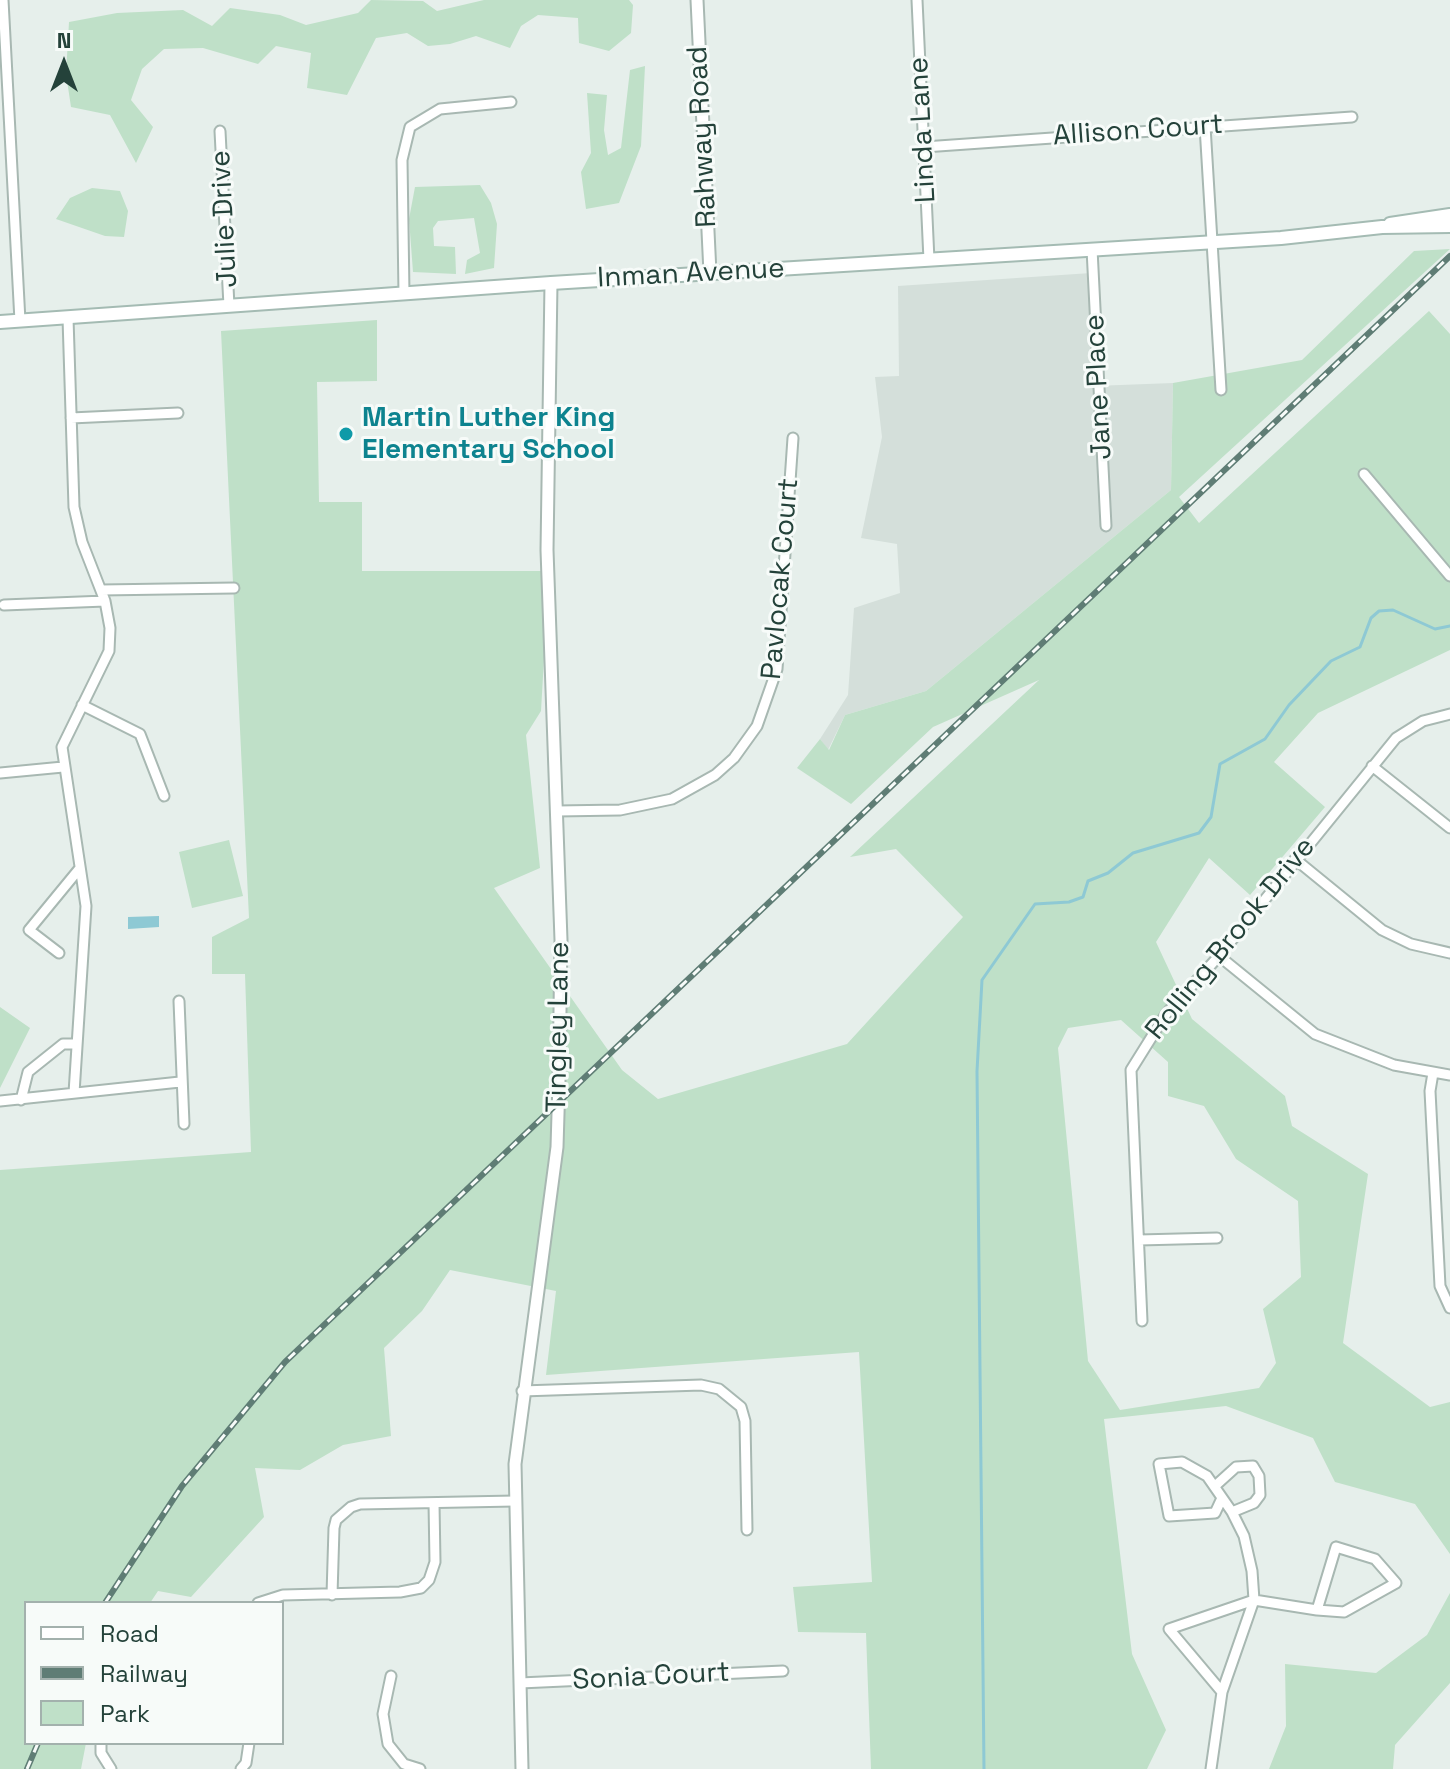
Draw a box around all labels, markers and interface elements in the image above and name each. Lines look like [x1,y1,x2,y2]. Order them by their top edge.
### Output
north arrow [24,24,104,104]
text: N [57,26,71,54]
street label: Rahway Road [681,45,725,229]
street label: Linda Lane [902,56,944,204]
street label: Allison Court [1052,108,1224,154]
street label: Julie Drive [205,149,245,289]
street label: Inman Avenue [597,252,785,296]
street label: Jane Place [1078,313,1120,461]
place label: Martin Luther King Elementary School [362,401,615,467]
marker: Martin Luther King Elementary School [337,425,355,443]
street label: Pavlocak Court [755,477,807,681]
street label: Rolling Brook Drive [1139,831,1323,1047]
street label: Tingley Lane [541,941,577,1113]
legend [24,1601,284,1745]
text: Road [100,1618,159,1649]
street label: Sonia Court [571,1656,731,1698]
text: Railway [100,1658,188,1689]
text: Park [100,1698,150,1729]

